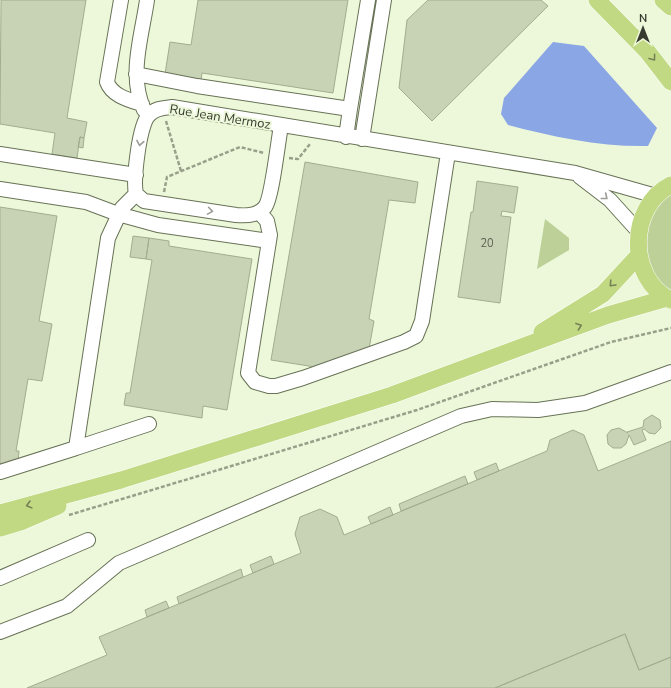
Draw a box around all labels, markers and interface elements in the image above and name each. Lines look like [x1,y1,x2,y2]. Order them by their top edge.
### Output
north arrow [623,8,663,48]
text: N [639,11,647,26]
one-way arrow [648,54,656,61]
street label: Rue Jean Mermoz [168,100,272,134]
one-way arrow [136,140,145,146]
one-way arrow [601,192,608,199]
one-way arrow [207,206,214,215]
house number: 20 [480,236,494,251]
one-way arrow [609,279,617,287]
one-way arrow [576,322,583,331]
one-way arrow [26,500,33,509]

